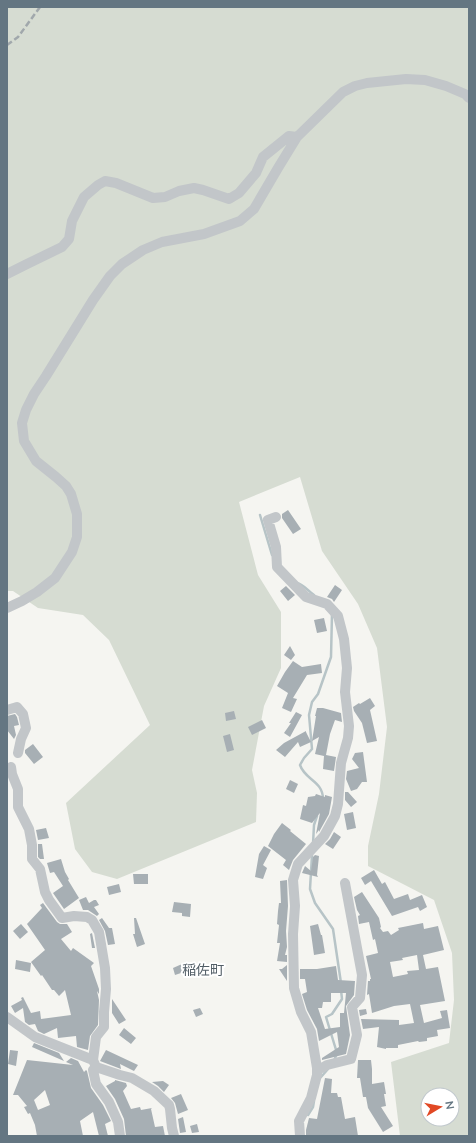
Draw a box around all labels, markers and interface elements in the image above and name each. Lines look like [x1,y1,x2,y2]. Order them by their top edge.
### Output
district label: 稲佐町 [182,961,224,979]
north arrow [420,1087,460,1127]
text: N [442,1100,457,1111]

